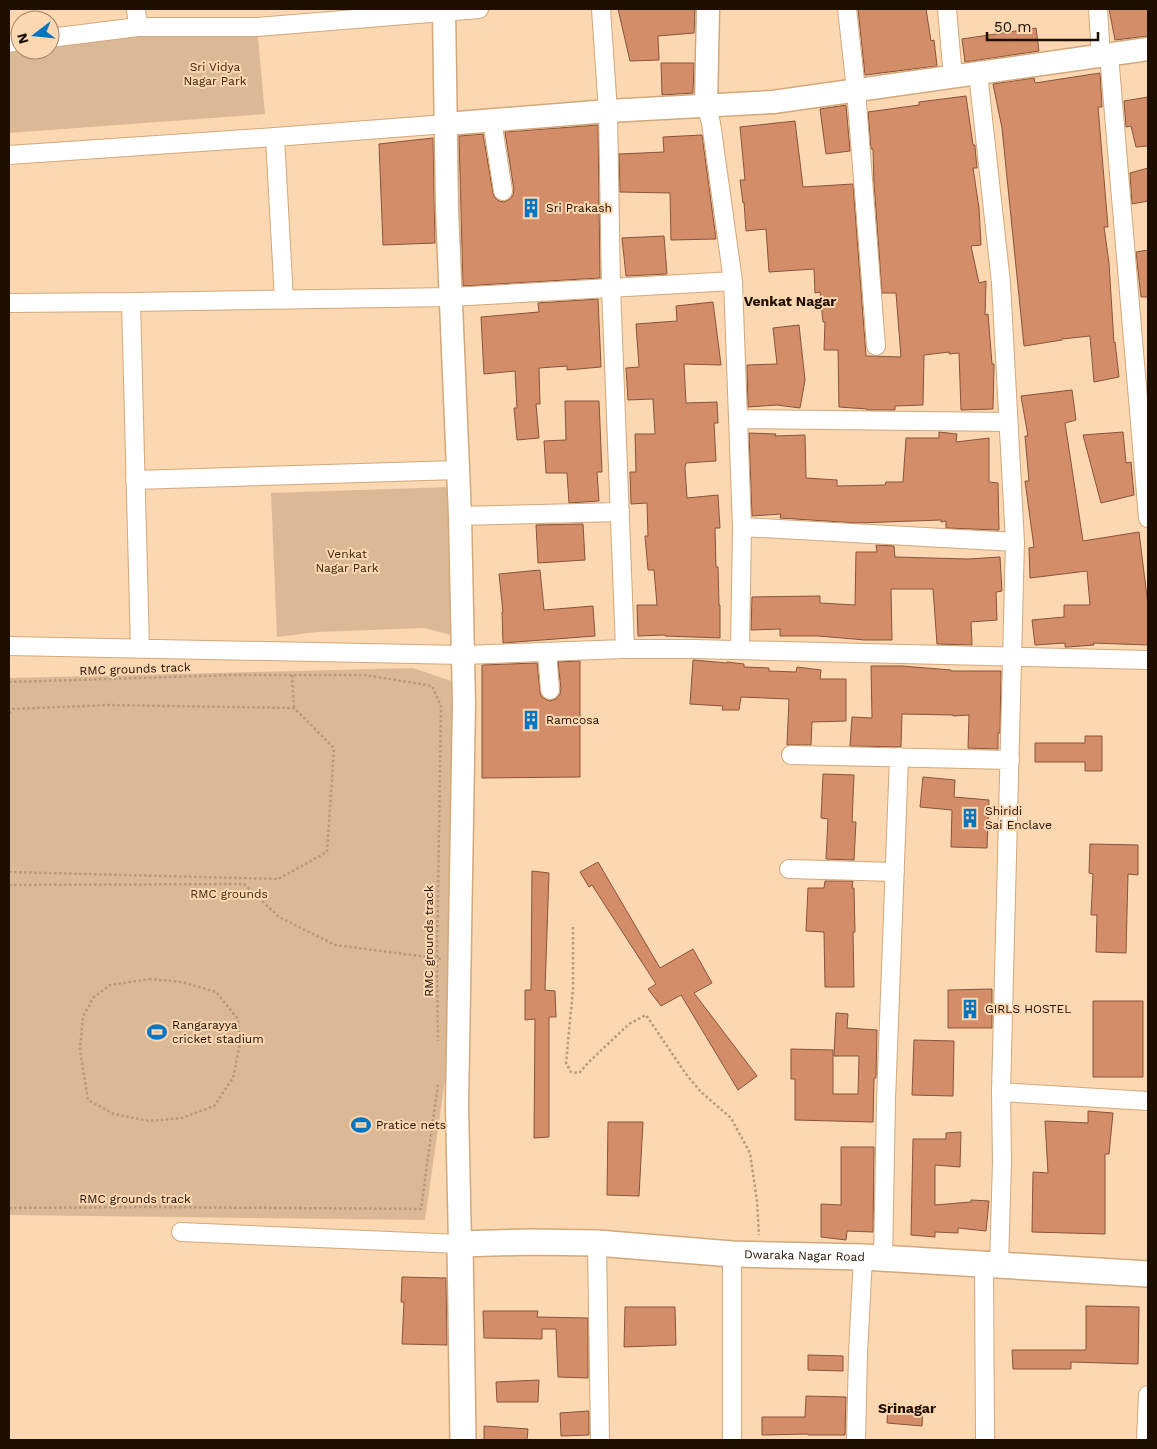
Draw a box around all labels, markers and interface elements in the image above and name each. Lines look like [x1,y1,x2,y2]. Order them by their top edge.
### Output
north arrow [10,10,60,60]
scale bar [987,10,1098,42]
text: 50 m [994,18,1031,36]
text: N [13,31,32,46]
park label: Sri Vidya Nagar Park [183,60,247,88]
building icon: Sri Prakash [520,197,542,219]
place label: Sri Prakash [546,201,612,215]
district label: Venkat Nagar [744,293,836,309]
park label: Venkat Nagar Park [315,547,379,575]
street label: RMC grounds track [79,660,191,678]
building icon: Ramcosa [520,709,542,731]
place label: Ramcosa [546,713,599,727]
place label: Shiridi Sai Enclave [985,804,1052,832]
building icon: Shiridi Sai Enclave [959,807,981,829]
street label: RMC grounds track [422,885,436,997]
park label: RMC grounds [190,887,268,901]
building icon: GIRLS HOSTEL [959,998,981,1020]
place label: GIRLS HOSTEL [985,1002,1071,1016]
place label: Rangarayya cricket stadium [172,1018,264,1046]
sports icon: Rangarayya cricket stadium [146,1021,168,1043]
sports icon: Pratice nets [350,1114,372,1136]
place label: Pratice nets [376,1118,446,1132]
street label: RMC grounds track [79,1192,191,1206]
street label: Dwaraka Nagar Road [744,1247,865,1264]
district label: Srinagar [878,1400,936,1416]

